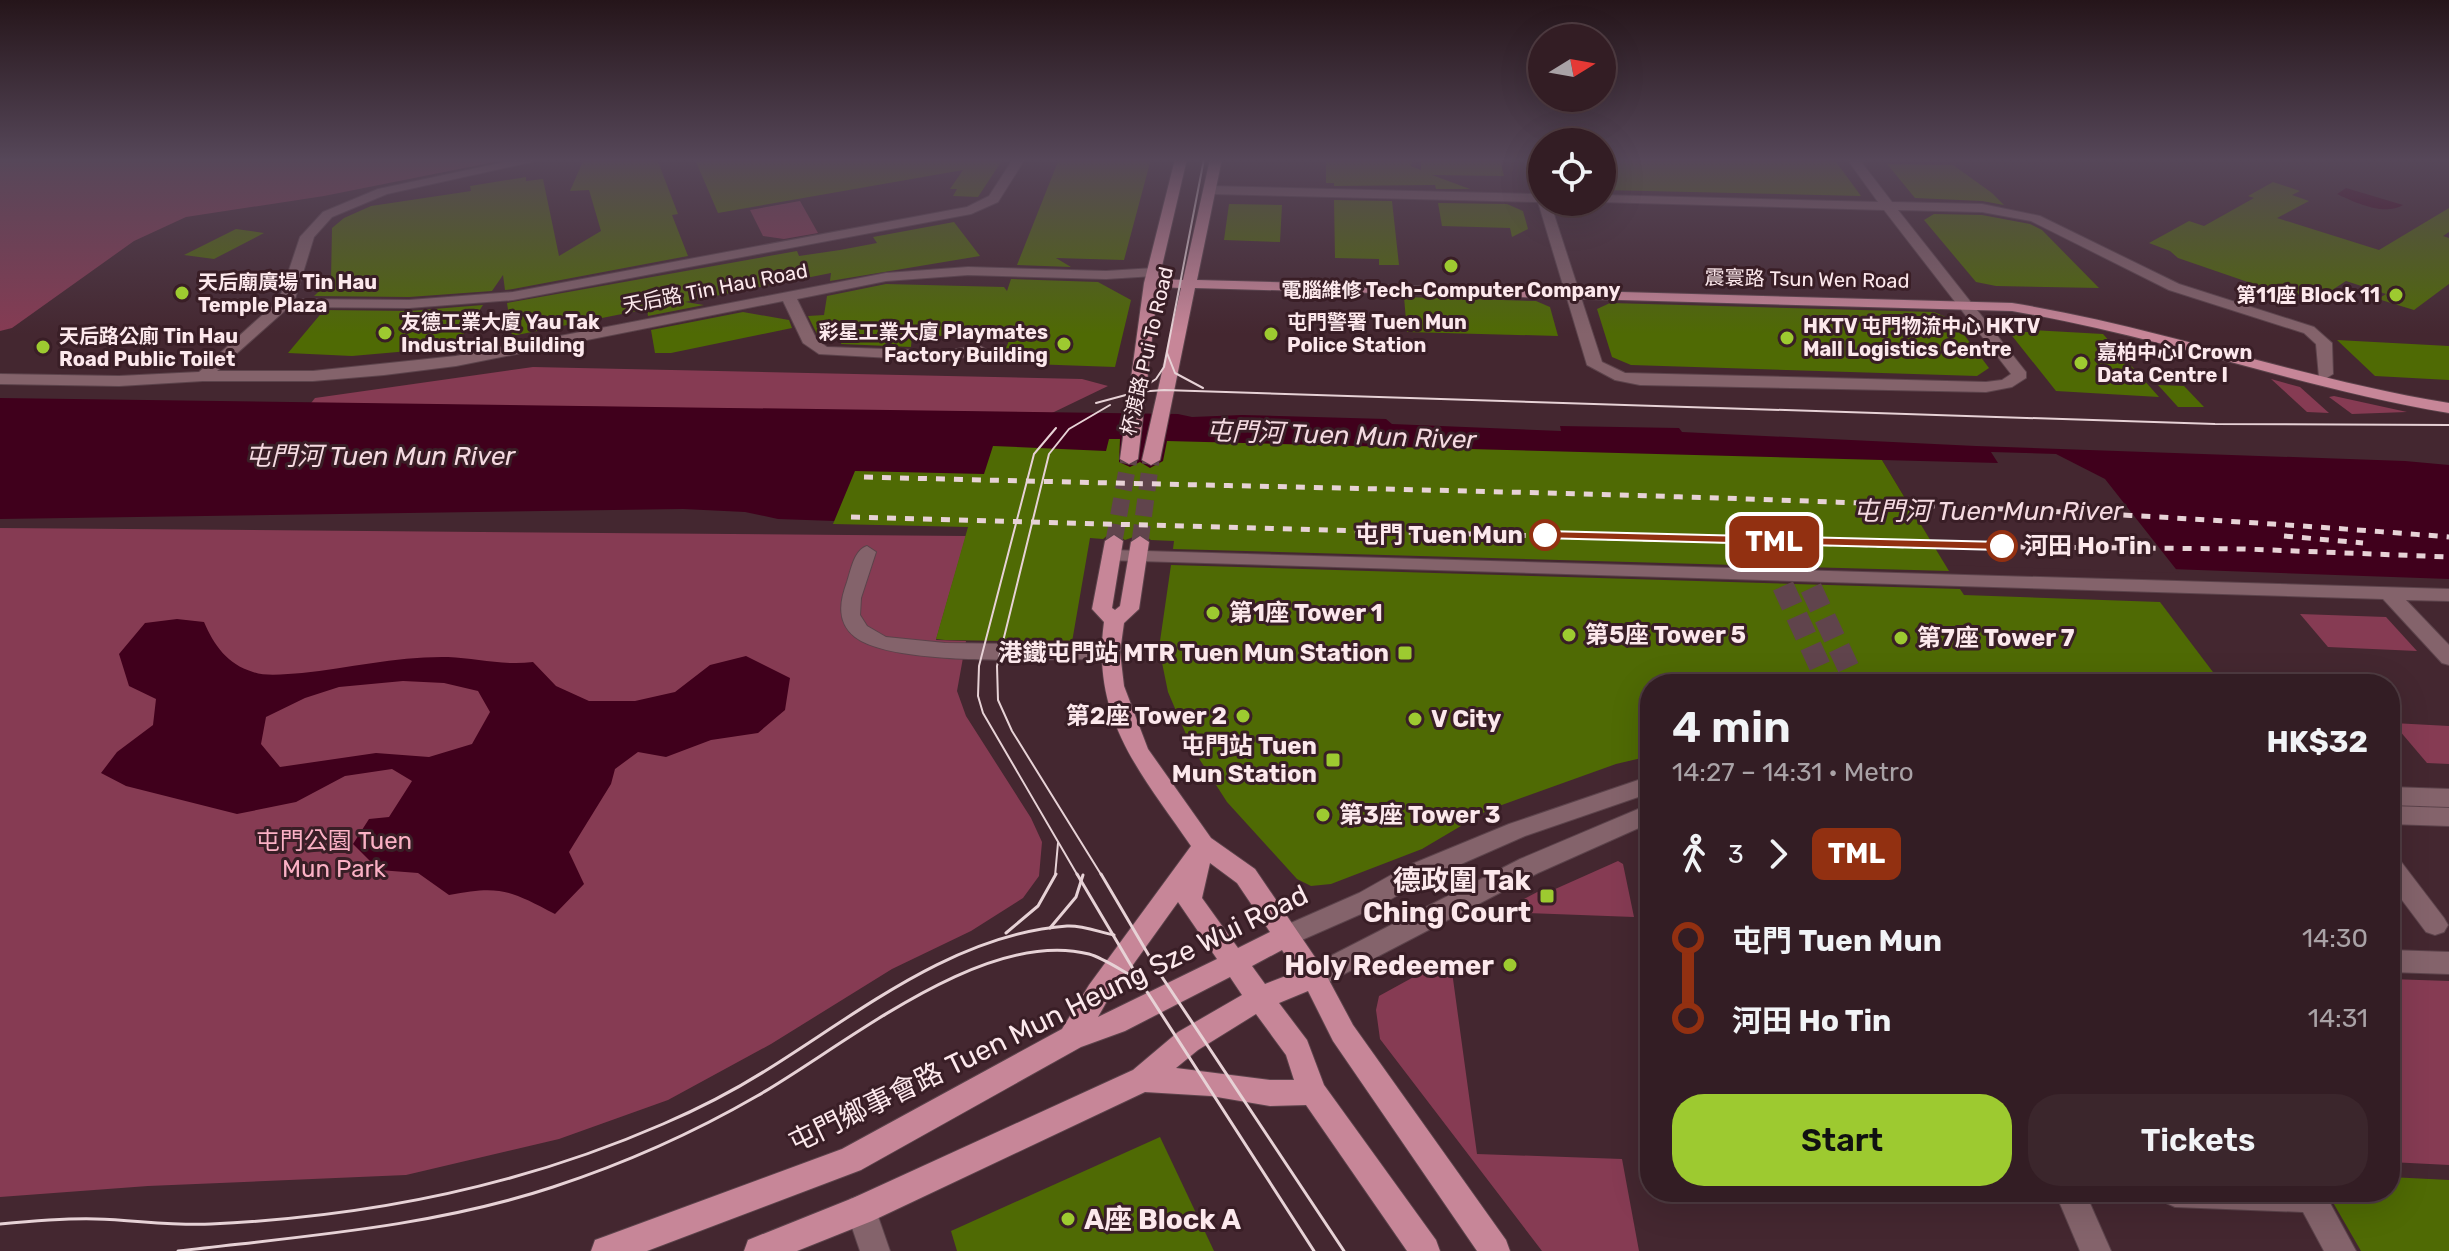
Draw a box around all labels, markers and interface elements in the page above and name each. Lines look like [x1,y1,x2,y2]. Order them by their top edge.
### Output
north arrow [1528,24,1616,112]
map controls [1528,24,1616,216]
button: locate [1528,128,1616,216]
marker: 電腦維修 Tech-Computer Company [1442,257,1460,275]
street label: 天后路 Tin Hau Road [620,258,810,318]
street label: 杯渡路 Pui To Road [1116,264,1178,438]
street label: 震寰路 Tsun Wen Road [1704,265,1910,293]
place label: 天后廟廣場 Tin Hau Temple Plaza [198,270,377,317]
place label: 電腦維修 Tech-Computer Company [1282,278,1621,302]
place label: 第11座 Block 11 [2236,283,2380,307]
marker: 天后廟廣場 Tin Hau Temple Plaza [173,284,191,302]
marker: 第11座 Block 11 [2387,286,2405,304]
place label: 友德工業大廈 Yau Tak Industrial Building [401,310,600,357]
place label: 屯門警署 Tuen Mun Police Station [1287,310,1467,357]
place label: HKTV 屯門物流中心 HKTV Mall Logistics Centre [1803,314,2040,361]
place label: 彩星工業大廈 Playmates Factory Building [819,320,1048,367]
place label: 天后路公廁 Tin Hau Road Public Toilet [59,324,238,371]
marker: 友德工業大廈 Yau Tak Industrial Building [376,324,394,342]
marker: 屯門警署 Tuen Mun Police Station [1262,325,1280,343]
marker: HKTV 屯門物流中心 HKTV Mall Logistics Centre [1778,329,1796,347]
marker: 彩星工業大廈 Playmates Factory Building [1055,335,1073,353]
marker: 天后路公廁 Tin Hau Road Public Toilet [34,338,52,356]
place label: 嘉柏中心I Crown Data Centre I [2097,340,2252,387]
marker: 嘉柏中心I Crown Data Centre I [2072,354,2090,372]
water label: 屯門河 Tuen Mun River [1205,415,1478,456]
water label: 屯門河 Tuen Mun River [245,441,516,472]
water label: 屯門河 Tuen Mun River [1853,496,2124,527]
line badge: TML [1728,516,1820,568]
marker: 屯門 Tuen Mun [1530,520,1560,550]
place label: 屯門 Tuen Mun [1355,521,1523,549]
text: TML [1745,525,1803,558]
marker: 河田 Ho Tin [1987,531,2017,561]
place label: 河田 Ho Tin [2024,532,2151,560]
place label: 第1座 Tower 1 [1229,599,1383,627]
marker: 第1座 Tower 1 [1204,604,1222,622]
place label: 第5座 Tower 5 [1585,621,1746,649]
place label: 第7座 Tower 7 [1917,624,2075,652]
marker: 第5座 Tower 5 [1560,626,1578,644]
marker: 第7座 Tower 7 [1892,629,1910,647]
place label: 港鐵屯門站 MTR Tuen Mun Station [998,639,1389,667]
marker: 港鐵屯門站 MTR Tuen Mun Station [1396,644,1414,662]
text: 4 min [1672,701,1791,753]
place label: 第2座 Tower 2 [1066,702,1227,730]
place label: V City [1431,705,1501,733]
marker: 第2座 Tower 2 [1234,707,1252,725]
marker: V City [1406,710,1424,728]
text: HK$32 [2266,724,2368,760]
place label: 屯門站 Tuen Mun Station [1172,732,1317,788]
marker: 屯門站 Tuen Mun Station [1324,751,1342,769]
text: 14:27 – 14:31 · Metro [1672,757,1914,788]
place label: 第3座 Tower 3 [1339,801,1501,829]
marker: 第3座 Tower 3 [1314,806,1332,824]
park label: 屯門公園 Tuen Mun Park [256,827,412,883]
icon: walk [1672,832,1716,876]
icon: forward [1756,832,1800,876]
text: TML [1828,837,1885,870]
text: 3 [1728,839,1744,870]
place label: 德政圍 Tak Ching Court [1363,864,1532,929]
street label: 屯門鄉事會路 Tuen Mun Heung Sze Wui Road [783,878,1313,1159]
marker: 德政圍 Tak Ching Court [1538,887,1556,905]
text: 屯門 Tuen Mun [1732,923,1942,959]
text: 14:30 [2302,923,2368,954]
place label: Holy Redeemer [1284,949,1494,982]
marker: Holy Redeemer [1501,956,1519,974]
text: 河田 Ho Tin [1732,1003,1891,1039]
text: 14:31 [2308,1003,2368,1034]
button: Start [1672,1094,2012,1186]
button: Tickets [2028,1094,2368,1186]
place label: A座 Block A [1084,1203,1241,1236]
marker: A座 Block A [1059,1210,1077,1228]

